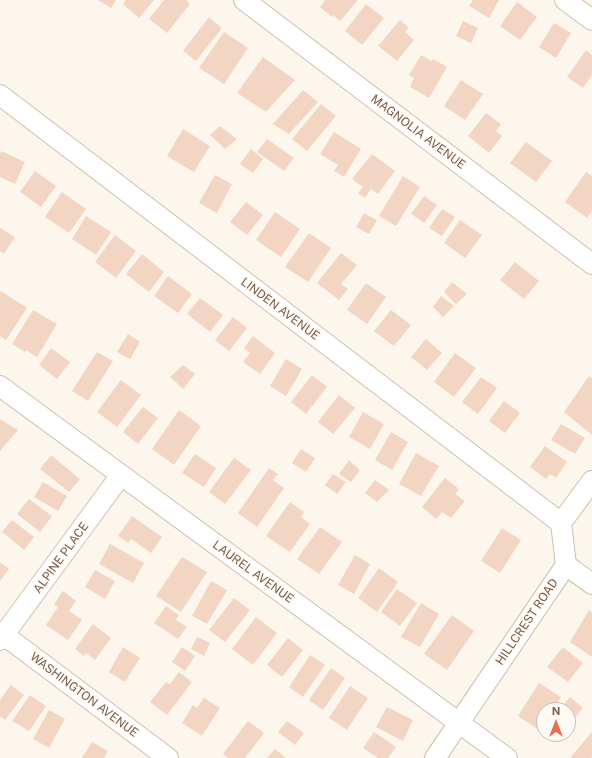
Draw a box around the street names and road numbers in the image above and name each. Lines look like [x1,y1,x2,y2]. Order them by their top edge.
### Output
street label: MAGNOLIA AVENUE [368,92,468,172]
street label: LINDEN AVENUE [238,275,322,343]
street label: ALPINE PLACE [30,520,92,596]
street label: LAUREL AVENUE [210,538,296,606]
street label: HILLCREST ROAD [493,576,561,668]
street label: WASHINGTON AVENUE [27,650,141,740]

